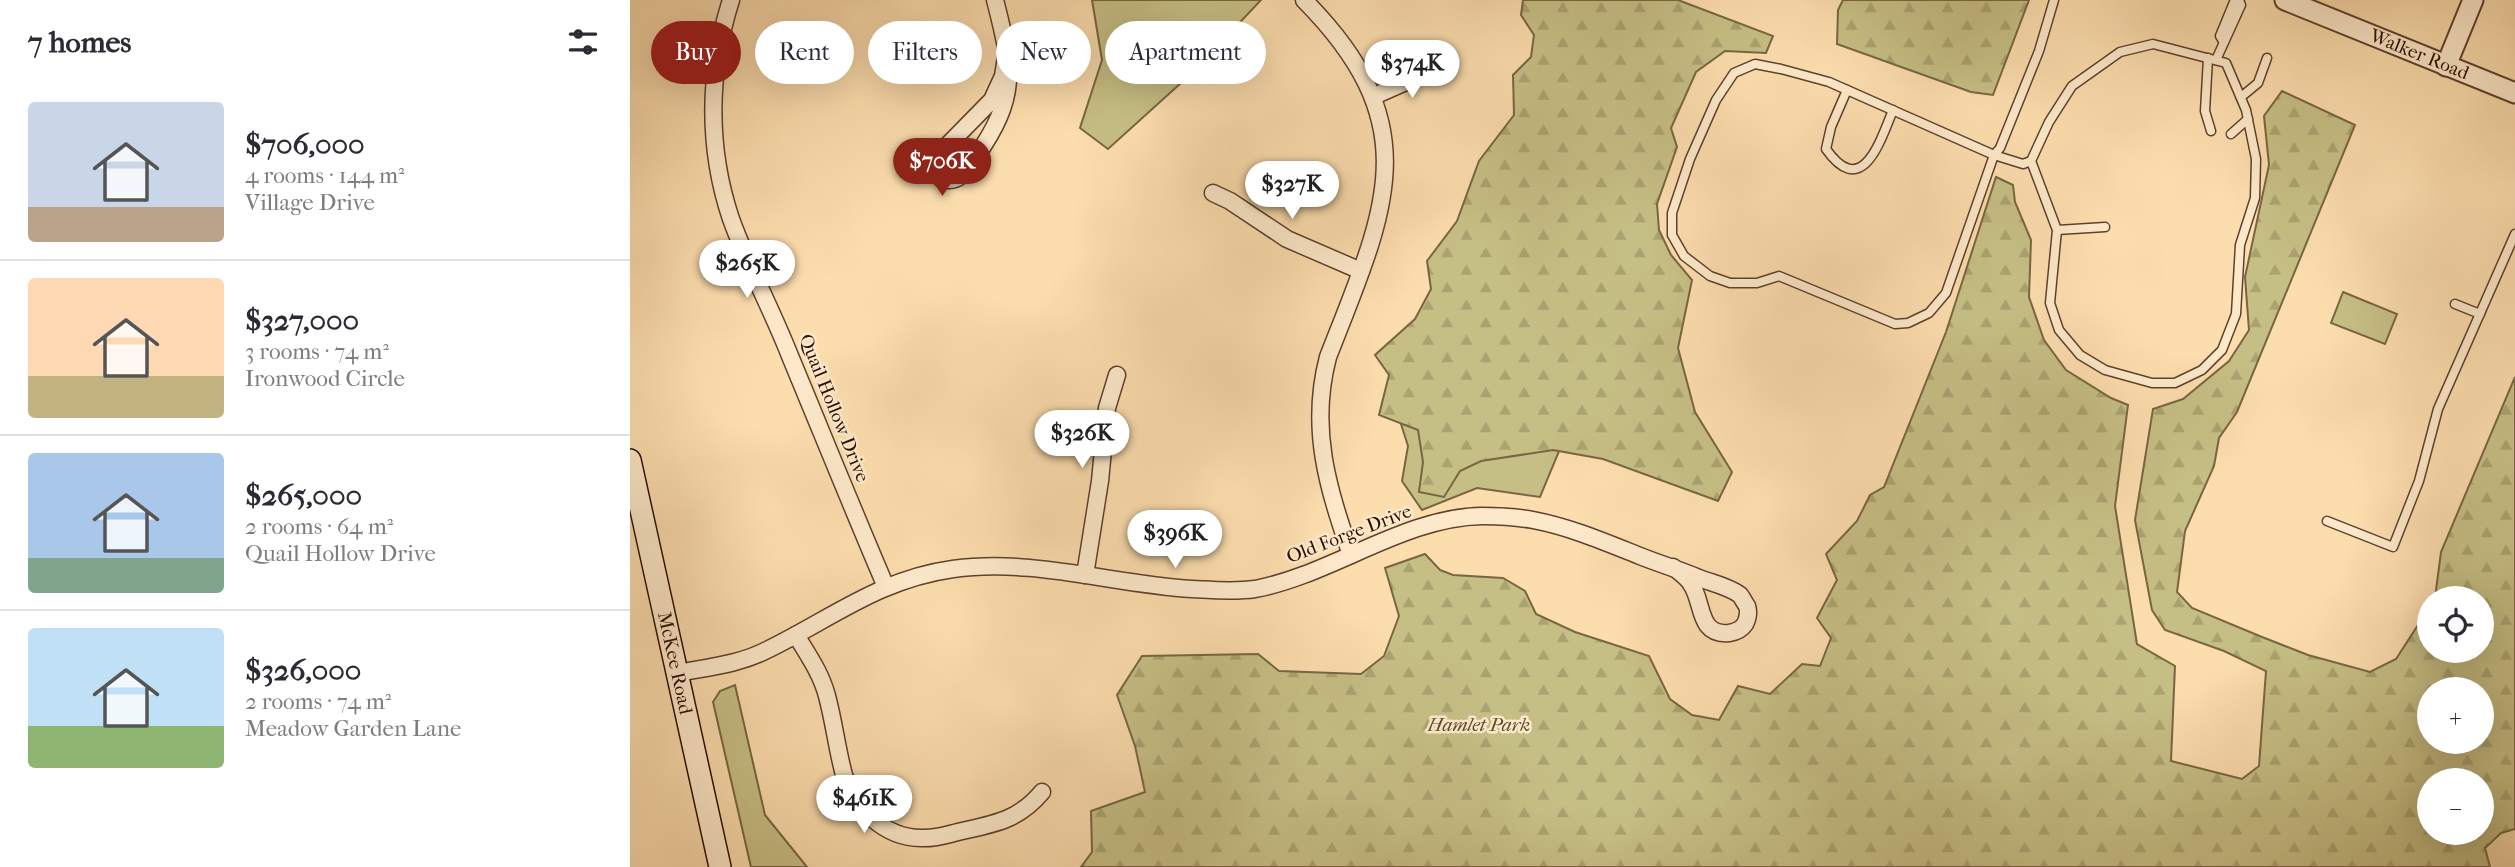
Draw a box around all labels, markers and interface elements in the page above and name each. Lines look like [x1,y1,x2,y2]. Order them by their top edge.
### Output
chip: Buy [651,21,741,84]
chip: Rent [755,21,854,84]
chip: Filters [868,21,982,84]
chip: New [996,21,1091,84]
chip: Apartment [1105,21,1266,84]
icon: filters [564,23,602,61]
street label: Walker Road [2366,24,2473,84]
text: 7 homes [28,25,131,60]
pin: $374K [1363,41,1461,100]
text: $374K [1381,49,1443,76]
text: $706,000 [245,127,365,162]
icon: home [84,130,168,214]
pin: $706K [893,138,991,198]
text: $706K [909,147,975,174]
text: 4 rooms · 144 m² [245,162,405,189]
pin: $327K [1243,162,1341,221]
text: $327K [1261,170,1323,197]
text: Village Drive [245,189,375,216]
pin: $265K [698,240,796,300]
text: $265K [715,249,779,276]
text: $327,000 [245,303,359,338]
icon: home [84,306,168,390]
street label: Quail Hollow Drive [794,331,874,485]
text: 3 rooms · 74 m² [245,338,389,365]
text: Ironwood Circle [245,365,405,392]
pin: $326K [1033,410,1131,470]
text: $326K [1050,419,1114,446]
text: $265,000 [245,478,362,513]
icon: home [84,481,168,565]
street label: Old Forge Drive [1283,500,1415,568]
pin: $396K [1126,510,1224,570]
text: 2 rooms · 64 m² [245,513,393,540]
text: $396K [1143,519,1207,546]
text: Quail Hollow Drive [245,540,436,567]
map controls [2417,586,2494,845]
button: locate [2417,586,2494,663]
street label: McKee Road [653,610,697,717]
text: $326,000 [245,653,361,688]
icon: home [84,656,168,740]
button: + [2417,677,2494,754]
text: 2 rooms · 74 m² [245,688,391,715]
park label: Hamlet Park [1427,714,1530,736]
text: Meadow Garden Lane [245,715,461,742]
button: − [2417,768,2494,845]
pin: $461K [815,776,913,835]
text: $461K [832,784,896,811]

